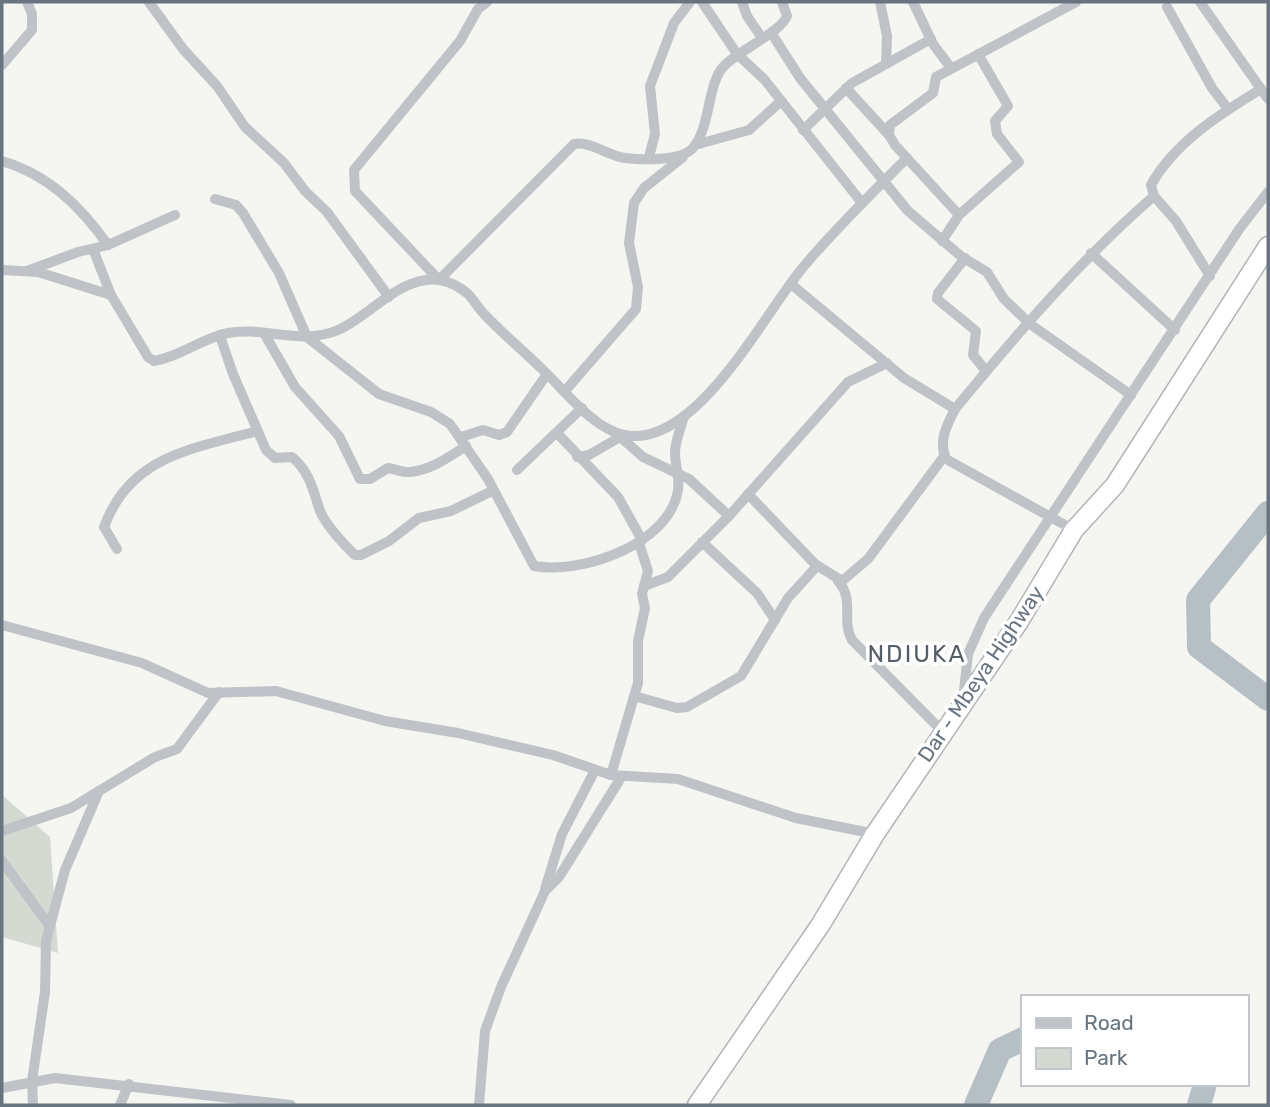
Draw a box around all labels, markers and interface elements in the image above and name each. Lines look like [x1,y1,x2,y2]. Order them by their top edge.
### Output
street label: Dar - Mbeya Highway [912,581,1049,767]
district label: NDIUKA [867,640,967,668]
legend [1021,995,1249,1086]
text: Road [1084,1010,1134,1035]
text: Park [1084,1045,1128,1070]

